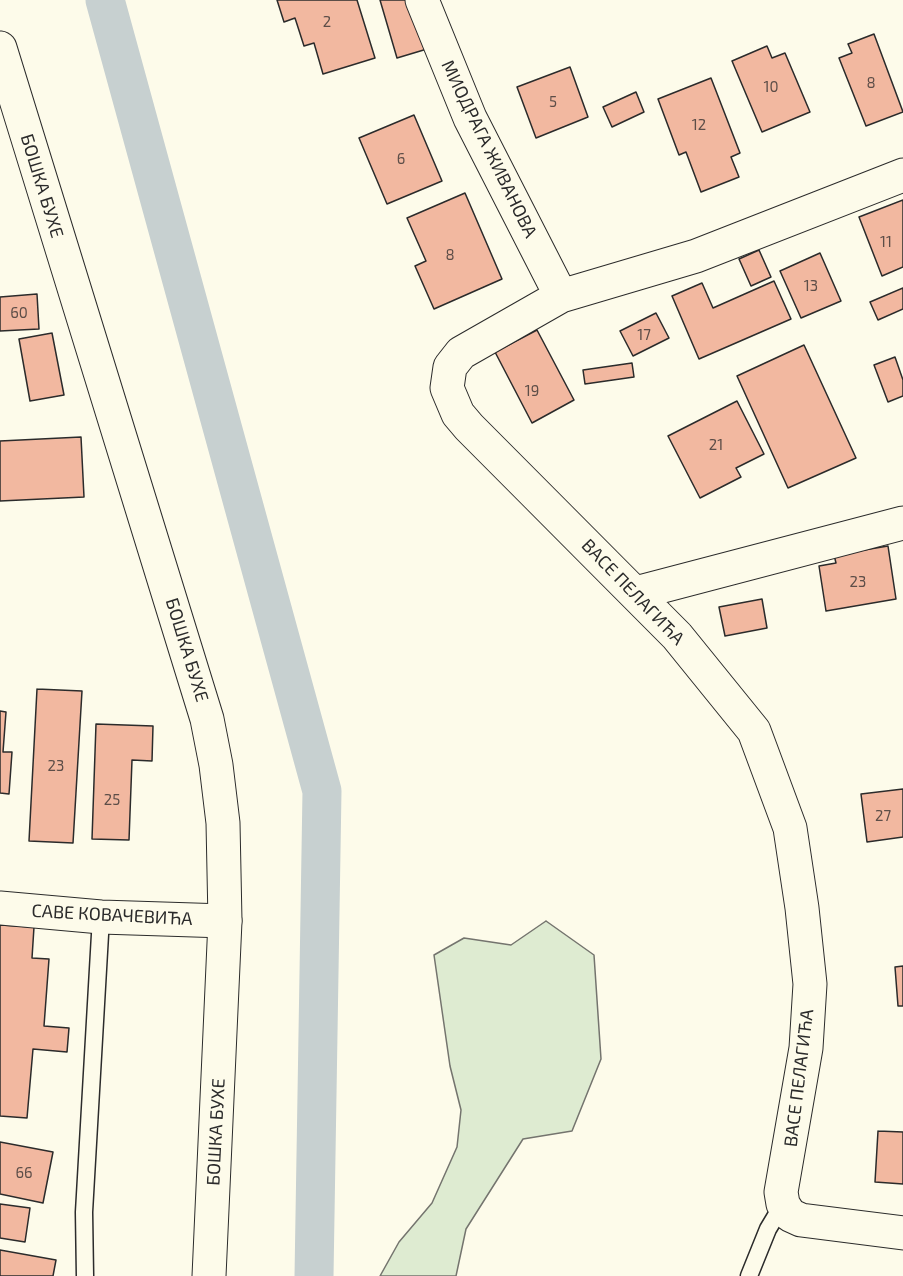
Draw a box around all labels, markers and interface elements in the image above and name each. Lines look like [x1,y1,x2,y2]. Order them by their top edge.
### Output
house number: 2 [323,13,331,31]
street label: МИОДРАГА ЖИВАНОВА [437,57,541,241]
house number: 8 [866,74,876,92]
house number: 10 [763,78,779,96]
house number: 5 [549,93,557,111]
house number: 12 [692,116,706,134]
street label: БОШКА БУХЕ [16,131,68,241]
house number: 6 [397,150,405,168]
house number: 11 [880,233,892,251]
house number: 8 [445,246,455,264]
house number: 13 [804,277,818,295]
house number: 60 [10,304,28,322]
house number: 17 [637,326,651,344]
house number: 19 [525,382,539,400]
house number: 21 [709,436,723,454]
street label: ВАСЕ ПЕЛАГИЋА [577,535,689,649]
house number: 23 [850,573,866,591]
street label: БОШКА БУХЕ [161,595,213,705]
house number: 23 [48,757,64,775]
house number: 25 [104,791,120,809]
house number: 27 [875,807,891,825]
street label: САВЕ КОВАЧЕВИЋА [31,900,193,930]
street label: ВАСЕ ПЕЛАГИЋА [780,1008,818,1148]
street label: БОШКА БУХЕ [202,1078,230,1186]
house number: 66 [15,1164,33,1182]

